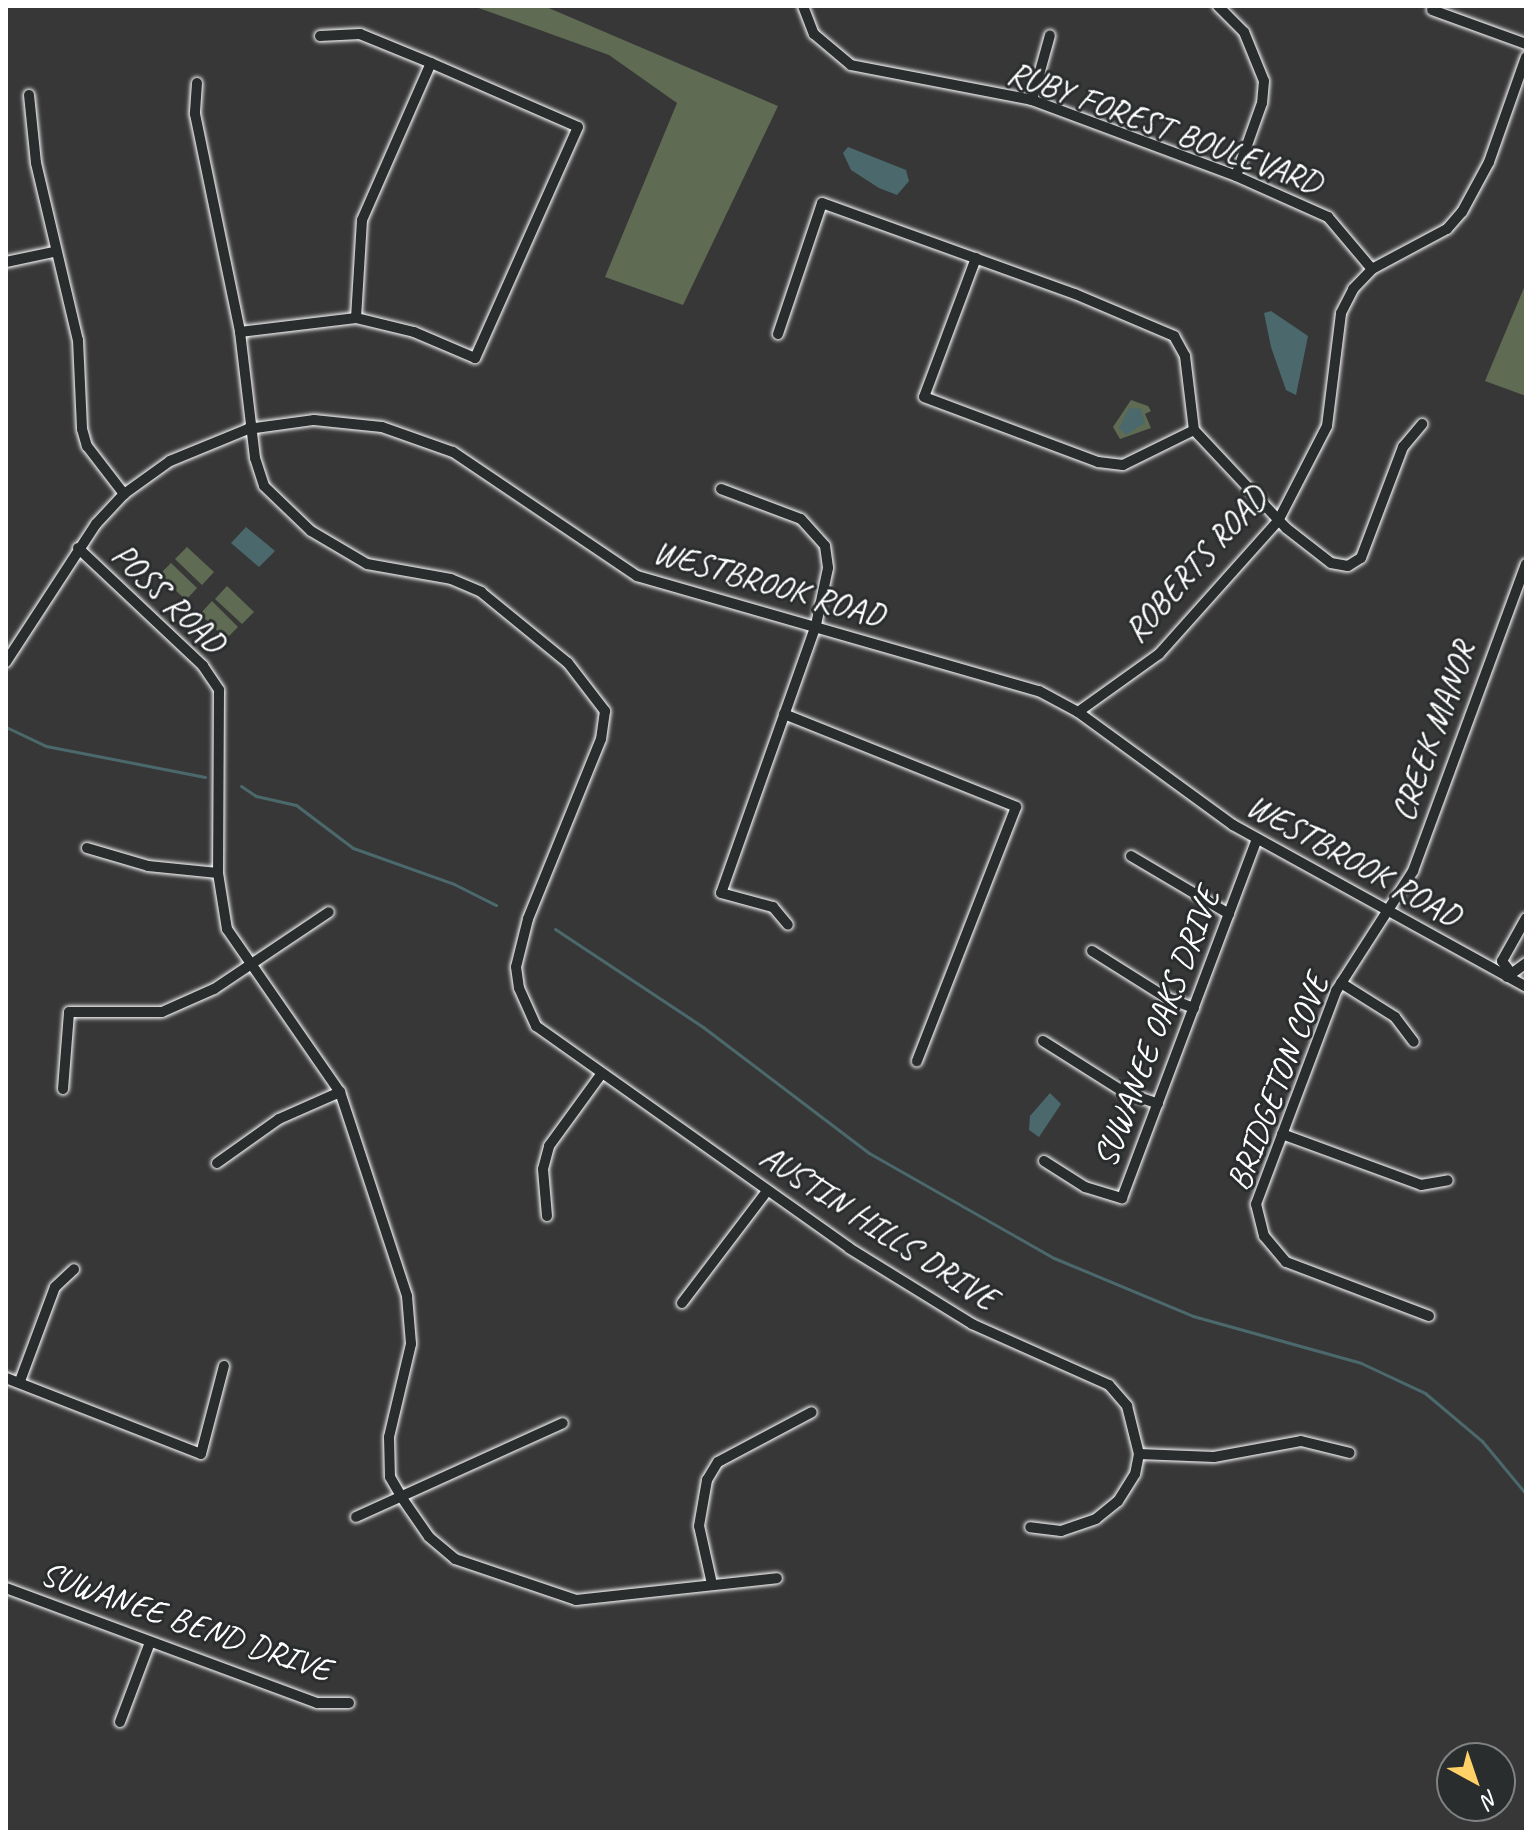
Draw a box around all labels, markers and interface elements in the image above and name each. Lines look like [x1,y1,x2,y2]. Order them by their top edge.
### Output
street label: RUBY FOREST BOULEVARD [1001,51,1329,203]
street label: ROBERTS ROAD [1114,477,1276,651]
street label: WESTBROOK ROAD [649,531,889,635]
street label: POSS ROAD [103,533,235,663]
street label: CREEK MANOR [1382,636,1484,826]
street label: WESTBROOK ROAD [1240,784,1468,936]
street label: SUWANEE OAKS DRIVE [1084,881,1228,1173]
street label: BRIDGETON COVE [1217,968,1337,1196]
street label: AUSTIN HILLS DRIVE [753,1135,1005,1319]
street label: SUWANEE BEND DRIVE [36,1552,336,1690]
north arrow [1436,1742,1516,1822]
text: N [1476,1784,1504,1814]

